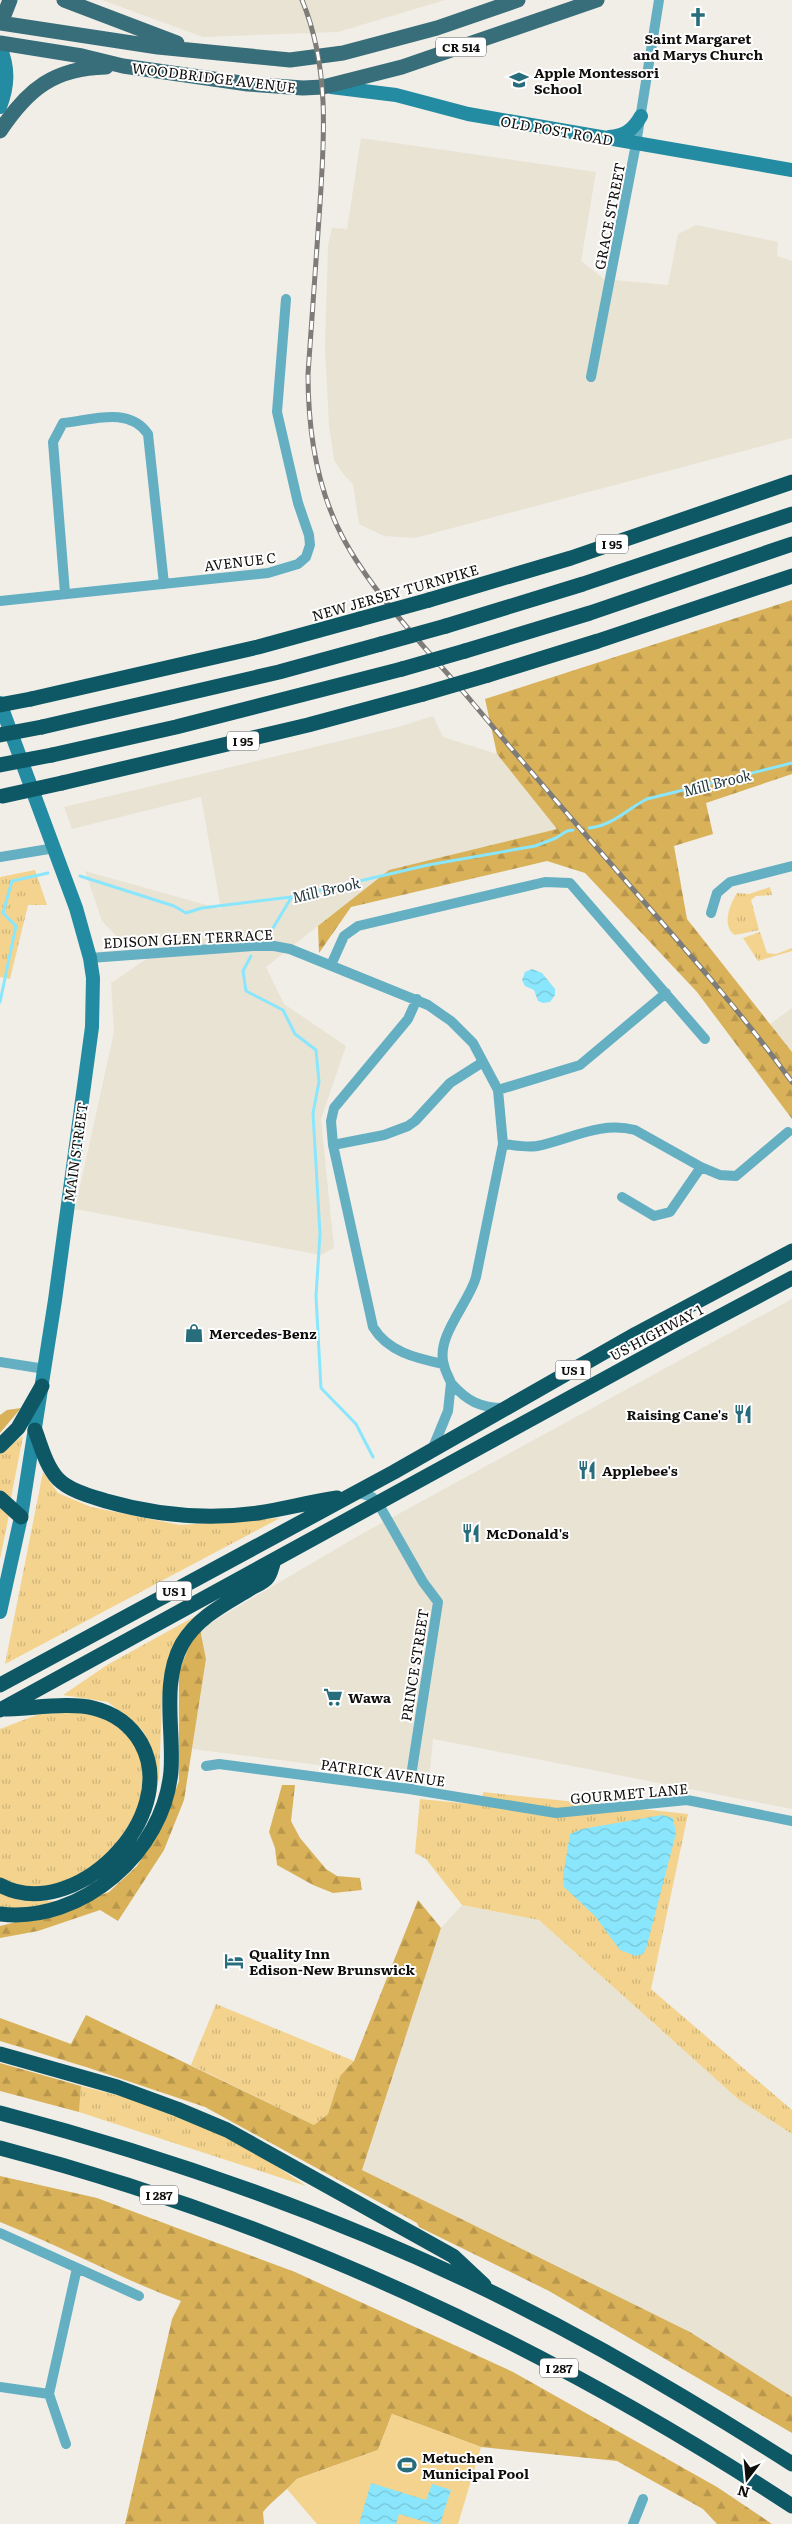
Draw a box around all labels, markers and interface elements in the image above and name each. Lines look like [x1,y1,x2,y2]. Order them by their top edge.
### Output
church icon: Saint Margaret and Marys Church [687,6,709,28]
place label: Saint Margaret and Marys Church [633,28,763,64]
road number: CR 514 [436,38,486,56]
street label: WOODBRIDGE AVENUE [131,57,297,97]
place label: Apple Montessori School [534,62,659,98]
school or university icon: Apple Montessori School [508,69,530,91]
street label: OLD POST ROAD [499,110,615,150]
street label: GRACE STREET [589,161,629,271]
road number: I 95 [596,534,628,554]
street label: AVENUE C [203,547,277,575]
street label: NEW JERSEY TURNPIKE [309,559,481,625]
road number: I 95 [227,731,259,750]
water label: Mill Brook [681,762,754,802]
water label: Mill Brook [290,870,363,908]
street label: EDISON GLEN TERRACE [103,924,273,952]
street label: MAIN STREET [58,1101,92,1203]
street label: US HIGHWAY 1 [606,1299,706,1365]
shop icon: Mercedes-Benz [183,1322,205,1344]
place label: Mercedes-Benz [209,1323,317,1343]
road number: US 1 [556,1360,590,1380]
restaurant icon: Raising Cane's [732,1403,754,1425]
place label: Raising Cane's [626,1404,728,1424]
restaurant icon: Applebee's [576,1459,598,1481]
place label: Applebee's [602,1460,678,1480]
restaurant icon: McDonald's [460,1522,482,1544]
place label: McDonald's [486,1523,569,1543]
road number: US 1 [156,1582,192,1600]
street label: PRINCE STREET [395,1607,433,1723]
supermarket icon: Wawa [322,1686,344,1708]
place label: Wawa [348,1687,392,1707]
street label: PATRICK AVENUE [319,1753,447,1791]
street label: GOURMET LANE [569,1778,689,1808]
place label: Quality Inn Edison-New Brunswick [249,1943,416,1979]
hotel icon: Quality Inn Edison-New Brunswick [223,1950,245,1972]
road number: I 287 [140,2186,178,2204]
road number: I 287 [540,2358,578,2378]
place label: Metuchen Municipal Pool [422,2447,529,2483]
sports icon: Metuchen Municipal Pool [396,2454,418,2476]
north arrow [722,2454,772,2504]
text: N [734,2481,752,2504]

